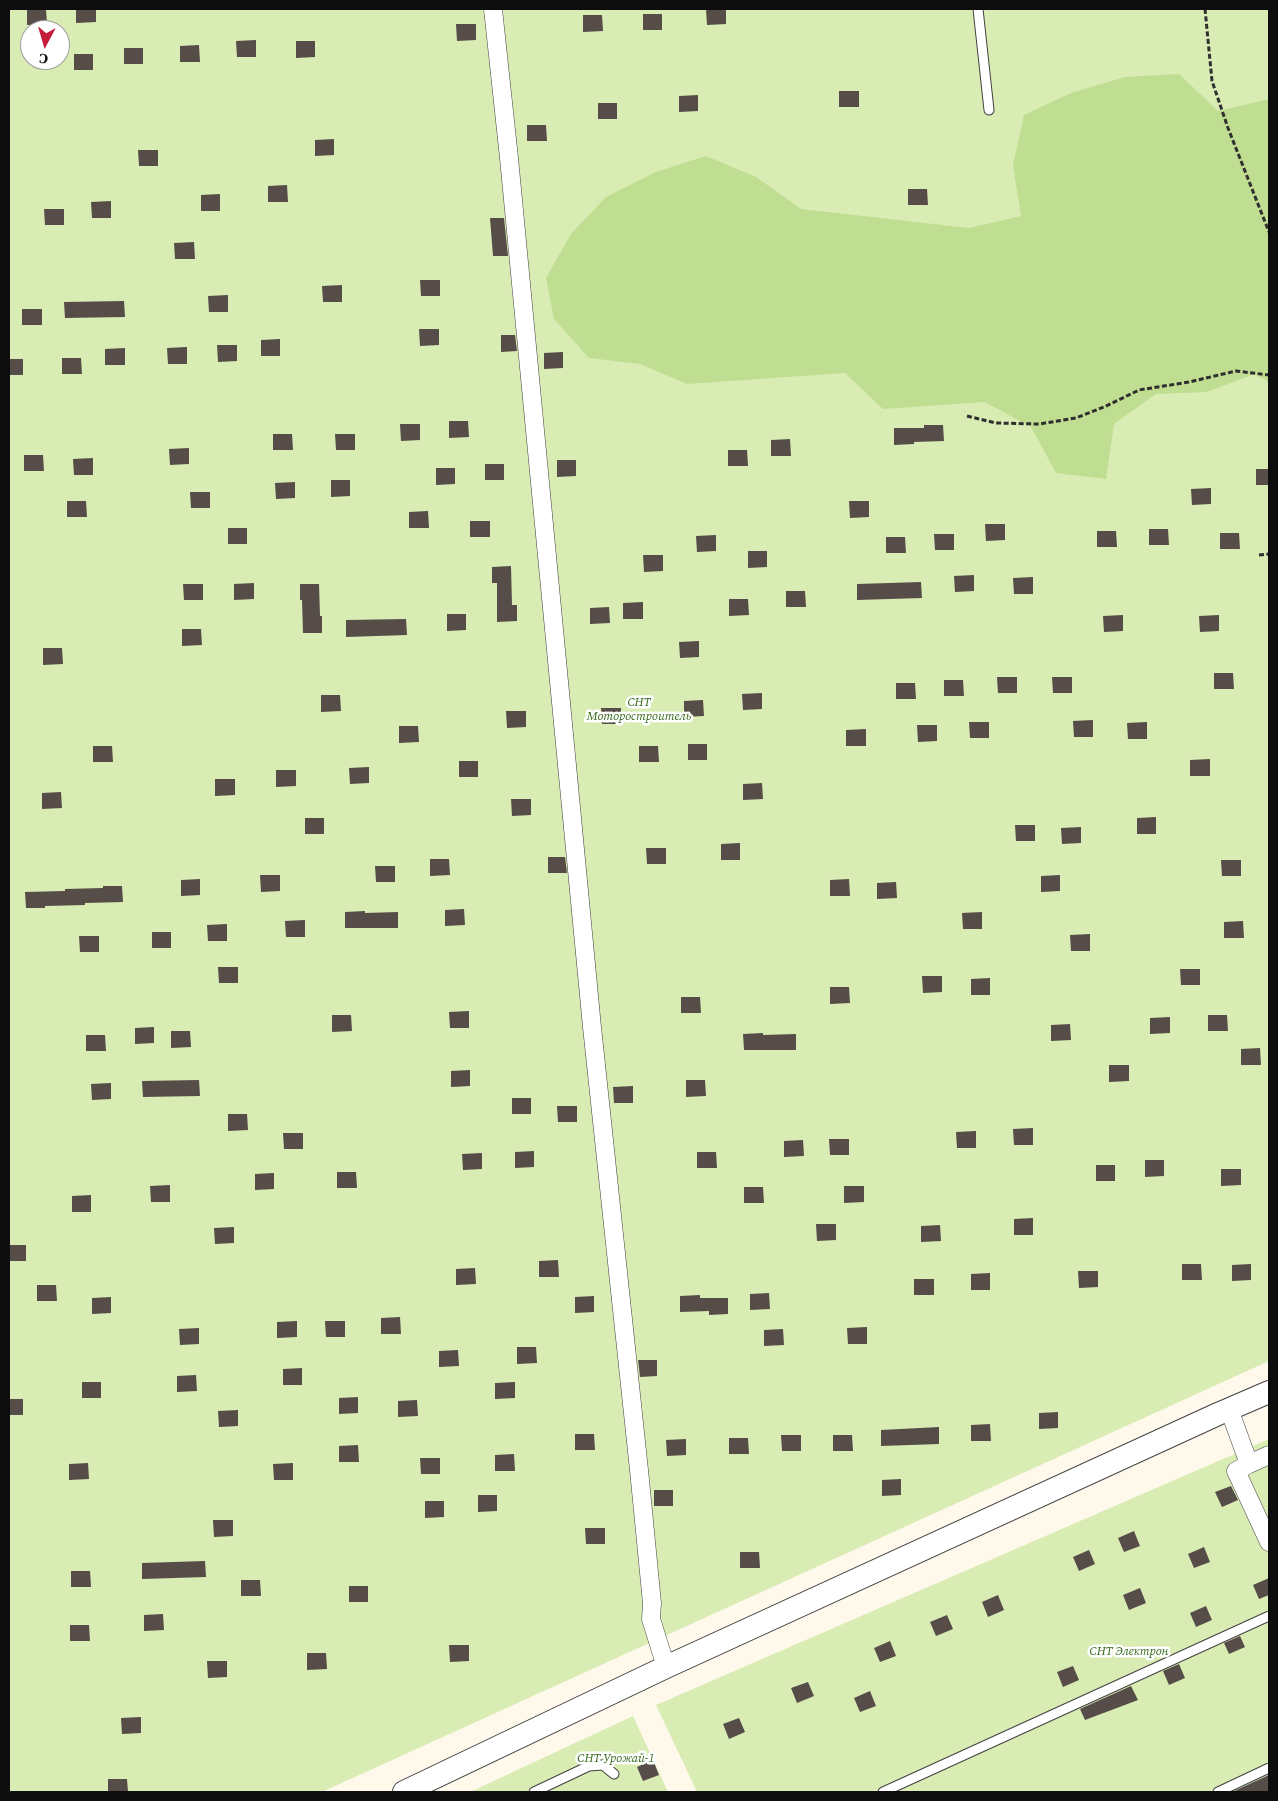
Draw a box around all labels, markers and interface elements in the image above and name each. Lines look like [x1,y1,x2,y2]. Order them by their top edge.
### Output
north arrow [20,20,70,70]
text: С [38,49,49,69]
park label: СНТ Моторостроитель [587,696,691,724]
park label: СНТ Электрон [1090,1645,1168,1659]
park label: СНТ Урожай-1 [577,1752,655,1766]

